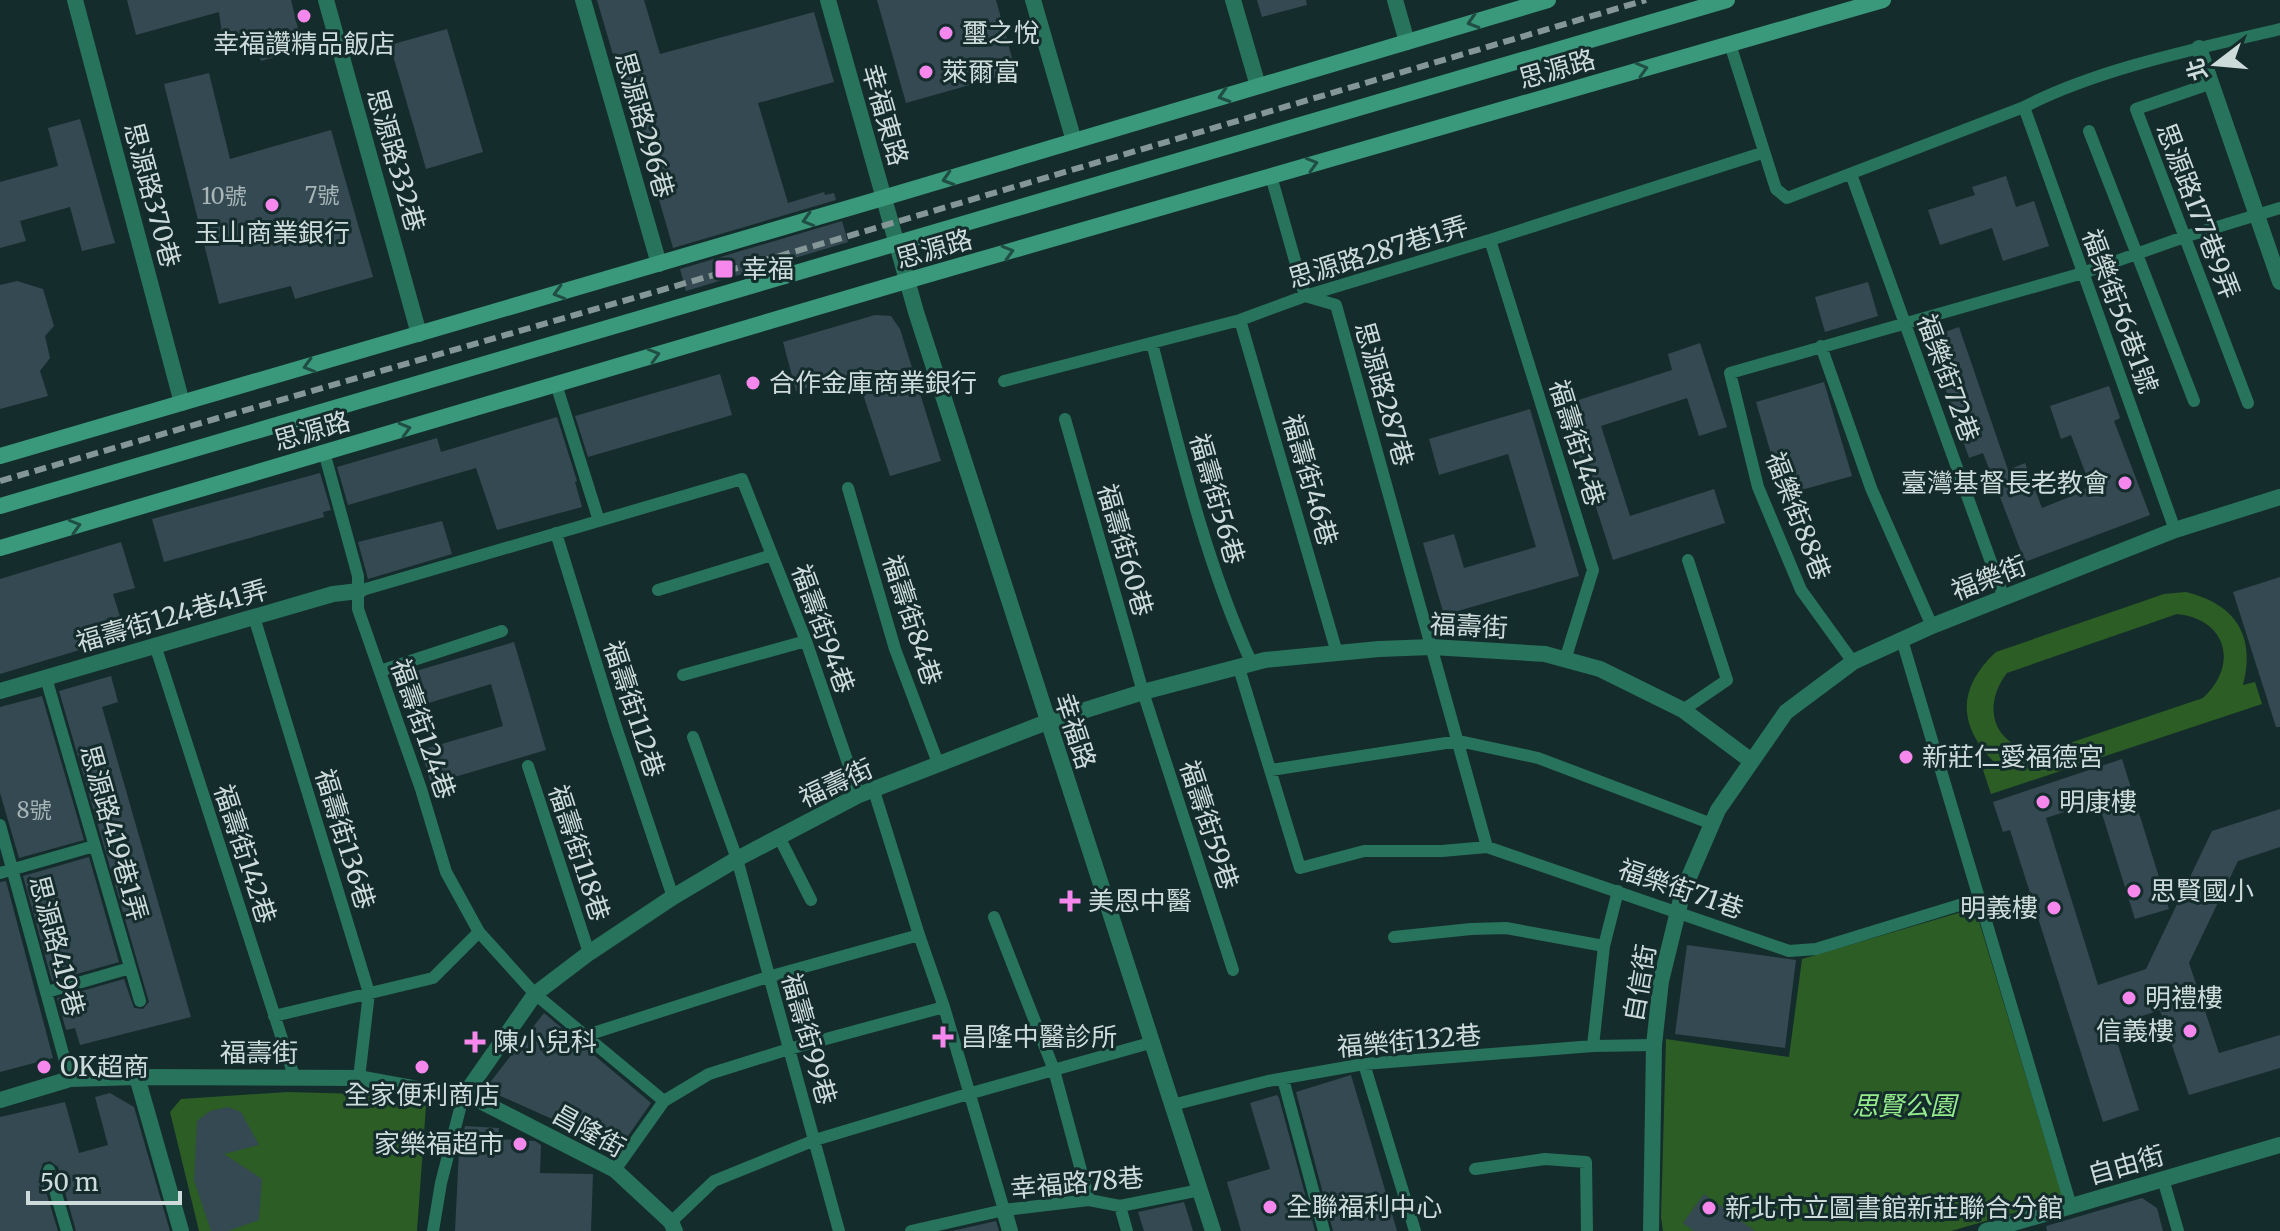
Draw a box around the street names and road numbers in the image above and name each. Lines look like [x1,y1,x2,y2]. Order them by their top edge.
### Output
street label: 思源路 [1515,42,1599,95]
street label: 思源路296巷 [608,48,681,202]
street label: 幸福東路 [855,60,916,169]
street label: 思源路332巷 [360,85,433,235]
street label: 思源路177巷9弄 [2150,118,2247,303]
street label: 思源路370巷 [117,119,188,271]
street label: 思源路287巷1弄 [1284,208,1472,295]
street label: 思源路 [892,222,976,275]
street label: 福樂街56巷1號 [2076,224,2165,397]
street label: 福樂街72巷 [1910,309,1987,446]
street label: 思源路287巷 [1348,318,1421,470]
street label: 福壽街14巷 [1543,376,1612,510]
street label: 思源路 [270,404,354,457]
street label: 福壽街46巷 [1276,410,1345,550]
street label: 福壽街56巷 [1183,430,1252,568]
street label: 福樂街88巷 [1759,447,1838,585]
street label: 福壽街60巷 [1091,480,1160,620]
street label: 福樂街 [1946,548,2031,607]
street label: 福壽街84巷 [876,550,949,689]
street label: 福壽街94巷 [785,560,862,698]
street label: 福壽街124巷41弄 [72,572,272,659]
street label: 福壽街 [1429,607,1509,644]
street label: 福壽街112巷 [597,636,672,781]
street label: 福壽街124巷 [384,654,463,803]
street label: 幸福路 [1048,689,1103,773]
street label: 思源路419巷1弄 [74,741,155,925]
street label: 福壽街 [793,751,878,814]
street label: 福壽街59巷 [1173,756,1246,894]
street label: 福壽街136巷 [308,765,382,913]
street label: 福壽街142巷 [207,780,283,928]
street label: 福壽街118巷 [542,780,617,925]
street label: 福樂街71巷 [1614,852,1748,925]
street label: 思源路419巷 [23,872,92,1020]
street label: 自信街 [1616,942,1663,1024]
street label: 福壽街99巷 [775,969,844,1109]
street label: 福樂街132巷 [1336,1018,1482,1063]
street label: 福壽街 [220,1036,298,1069]
street label: 昌隆街 [547,1097,631,1164]
street label: 自由街 [2084,1138,2168,1191]
street label: 幸福路78巷 [1009,1160,1145,1205]

